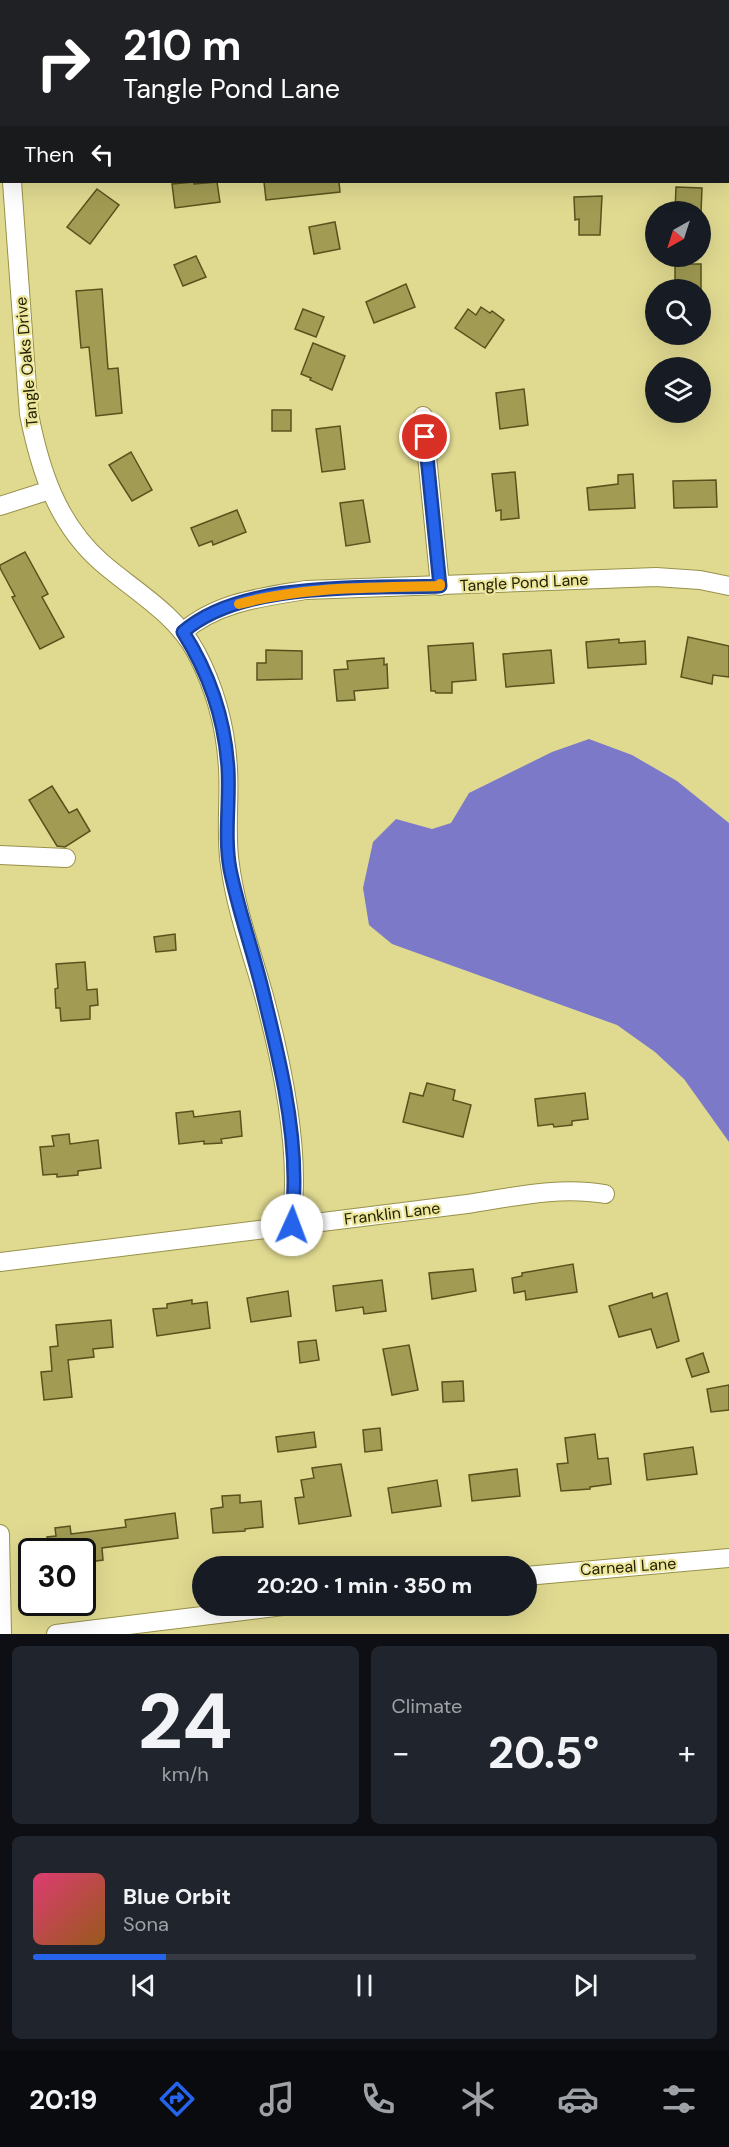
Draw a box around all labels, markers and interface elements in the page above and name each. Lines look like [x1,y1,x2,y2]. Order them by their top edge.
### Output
text: 210 m [123,18,241,73]
icon: right [24,24,102,102]
text: Tangle Pond Lane [123,71,340,106]
icon: left [86,138,119,171]
text: Then [24,140,74,169]
north arrow [645,201,711,267]
map controls [645,201,711,423]
button: search [645,279,711,345]
street label: Tangle Oaks Drive [10,296,43,428]
button: layers [645,357,711,423]
pin [399,411,450,462]
icon: arrive [408,420,441,453]
street label: Tangle Pond Lane [459,569,589,596]
position arrow [260,1193,324,1257]
street label: Franklin Lane [343,1197,441,1230]
speed limit sign: 30 [18,1538,96,1616]
street label: Carneal Lane [579,1553,677,1580]
text: 20:20 · 1 min · 350 m [257,1571,472,1600]
text: 24 [138,1671,233,1772]
text: Climate [392,1693,462,1719]
text: 20.5° [488,1723,599,1782]
text: − [392,1731,410,1774]
text: + [678,1731,696,1774]
text: km/h [162,1761,209,1787]
text: Blue Orbit [123,1882,231,1911]
text: Sona [123,1911,169,1937]
icon: previous [127,1969,160,2002]
icon: pause [348,1969,381,2002]
icon: next [569,1969,602,2002]
icon: directions [156,2078,198,2120]
icon: music [256,2078,298,2120]
icon: phone [357,2078,399,2120]
icon: climate [457,2078,499,2120]
icon: car [557,2078,599,2120]
icon: filters [658,2078,700,2120]
text: 20:19 [29,2082,98,2117]

